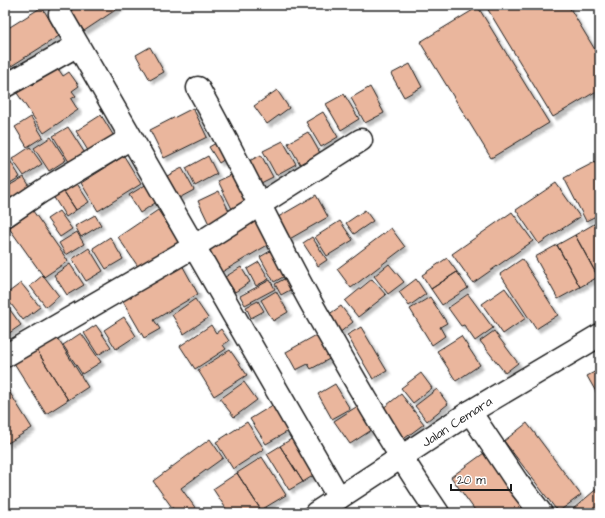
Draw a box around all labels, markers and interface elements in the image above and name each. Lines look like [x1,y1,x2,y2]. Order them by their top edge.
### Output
street label: Jalan Cemara [418,392,496,452]
scale bar [451,466,511,492]
text: 20 m [457,472,486,489]

